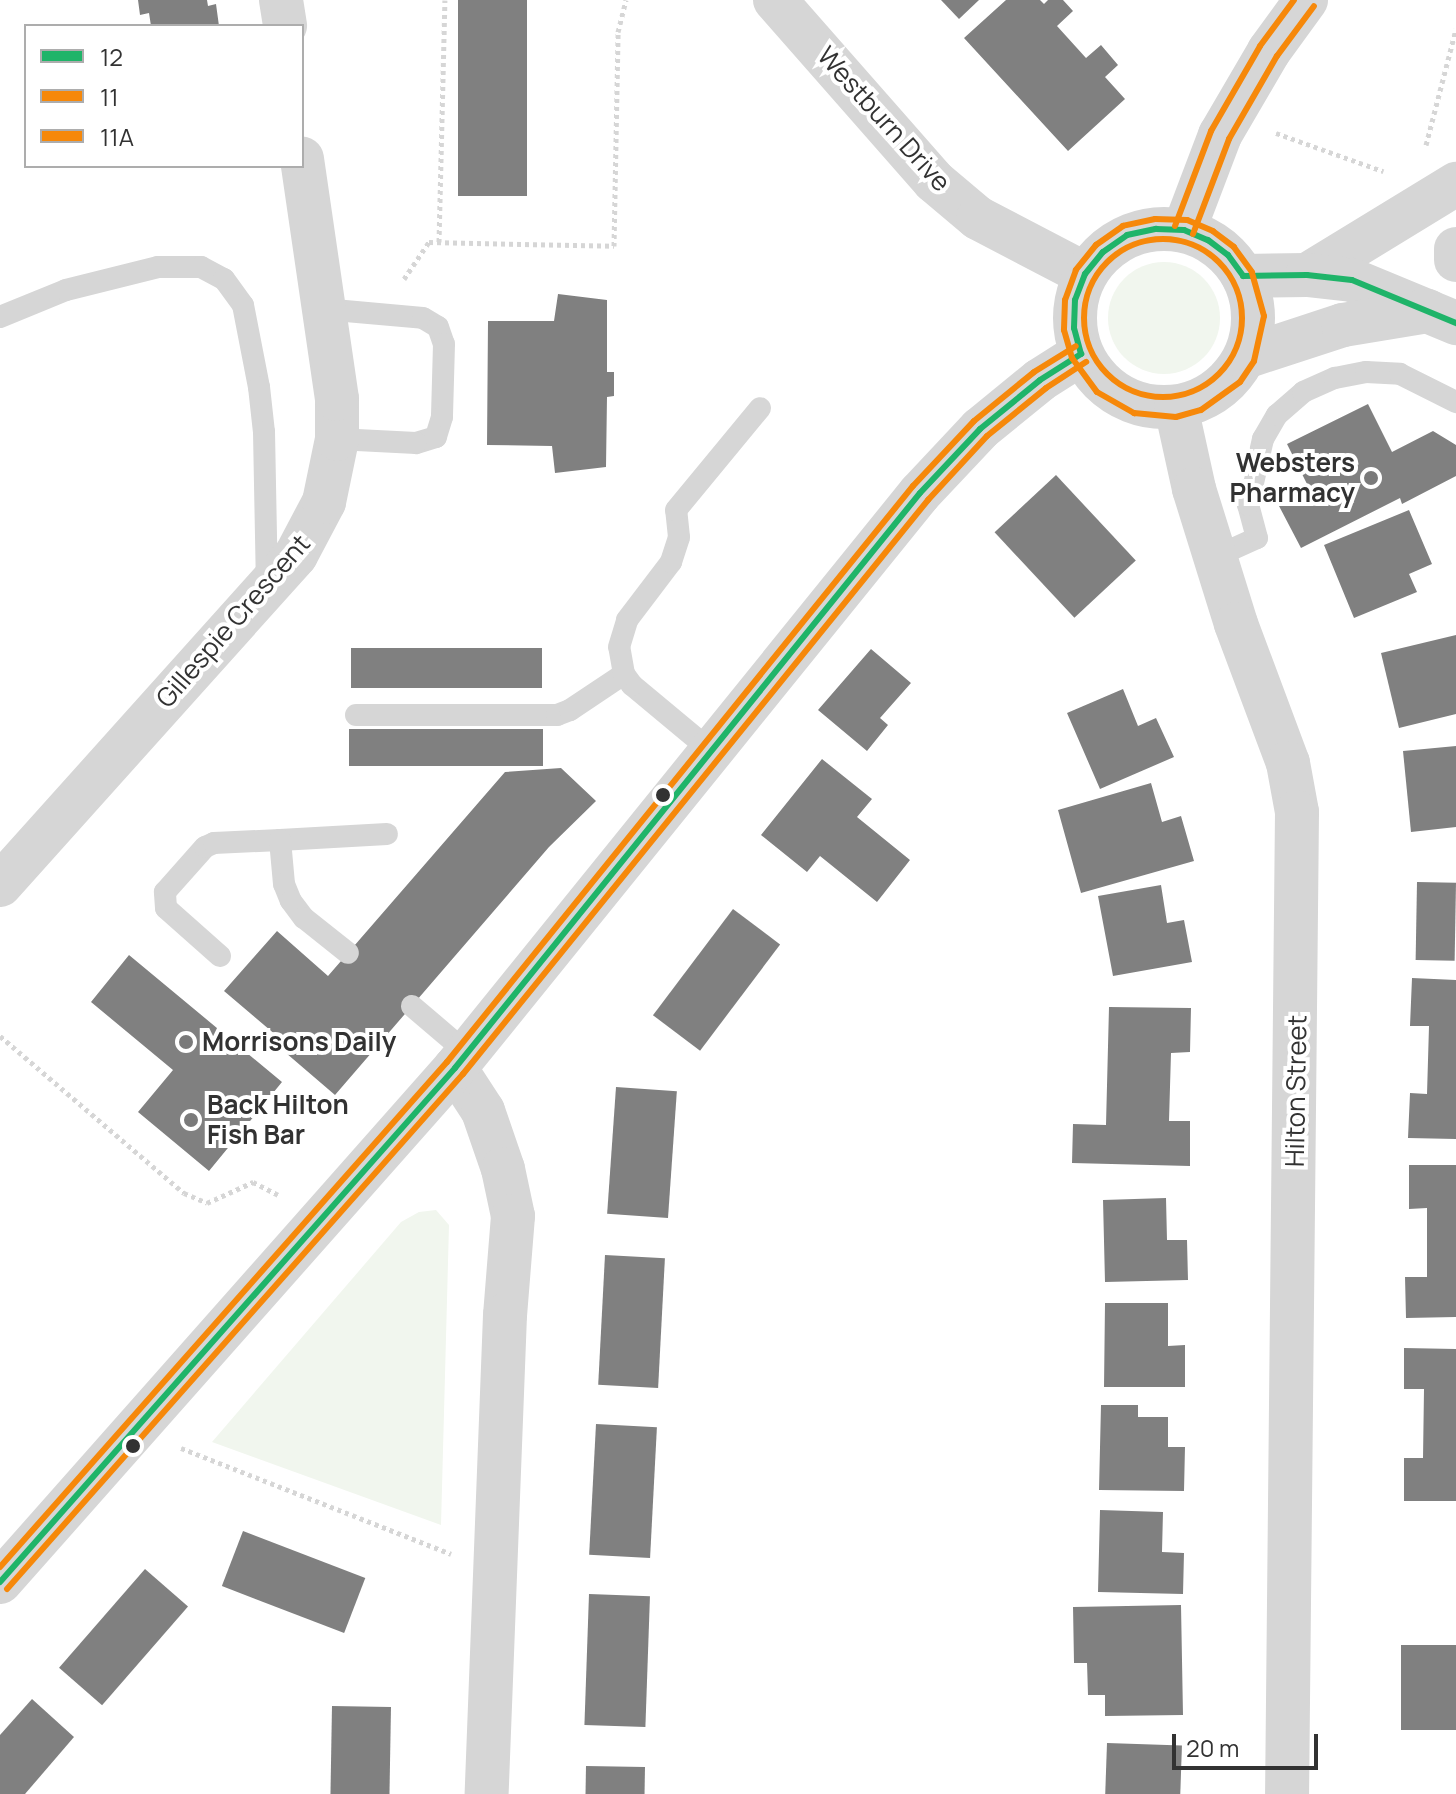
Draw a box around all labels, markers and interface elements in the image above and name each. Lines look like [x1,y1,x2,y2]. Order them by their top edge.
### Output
legend [24,24,304,168]
text: 12 [100,40,123,73]
street label: Westburn Drive [811,40,957,198]
text: 11 [100,80,119,113]
text: 11A [100,120,134,153]
place label: Websters Pharmacy [1229,447,1355,508]
marker: Websters Pharmacy [1362,469,1380,487]
street label: Gillespie Crescent [150,528,316,714]
unlabelled marker [655,787,671,803]
street label: Hilton Street [1279,1015,1313,1167]
place label: Morrisons Daily [202,1026,396,1058]
marker: Morrisons Daily [177,1033,195,1051]
place label: Back Hilton Fish Bar [207,1089,349,1150]
marker: Back Hilton Fish Bar [182,1111,200,1129]
unlabelled marker [125,1438,141,1454]
scale bar [1176,1718,1322,1768]
text: 20 m [1186,1731,1239,1764]

